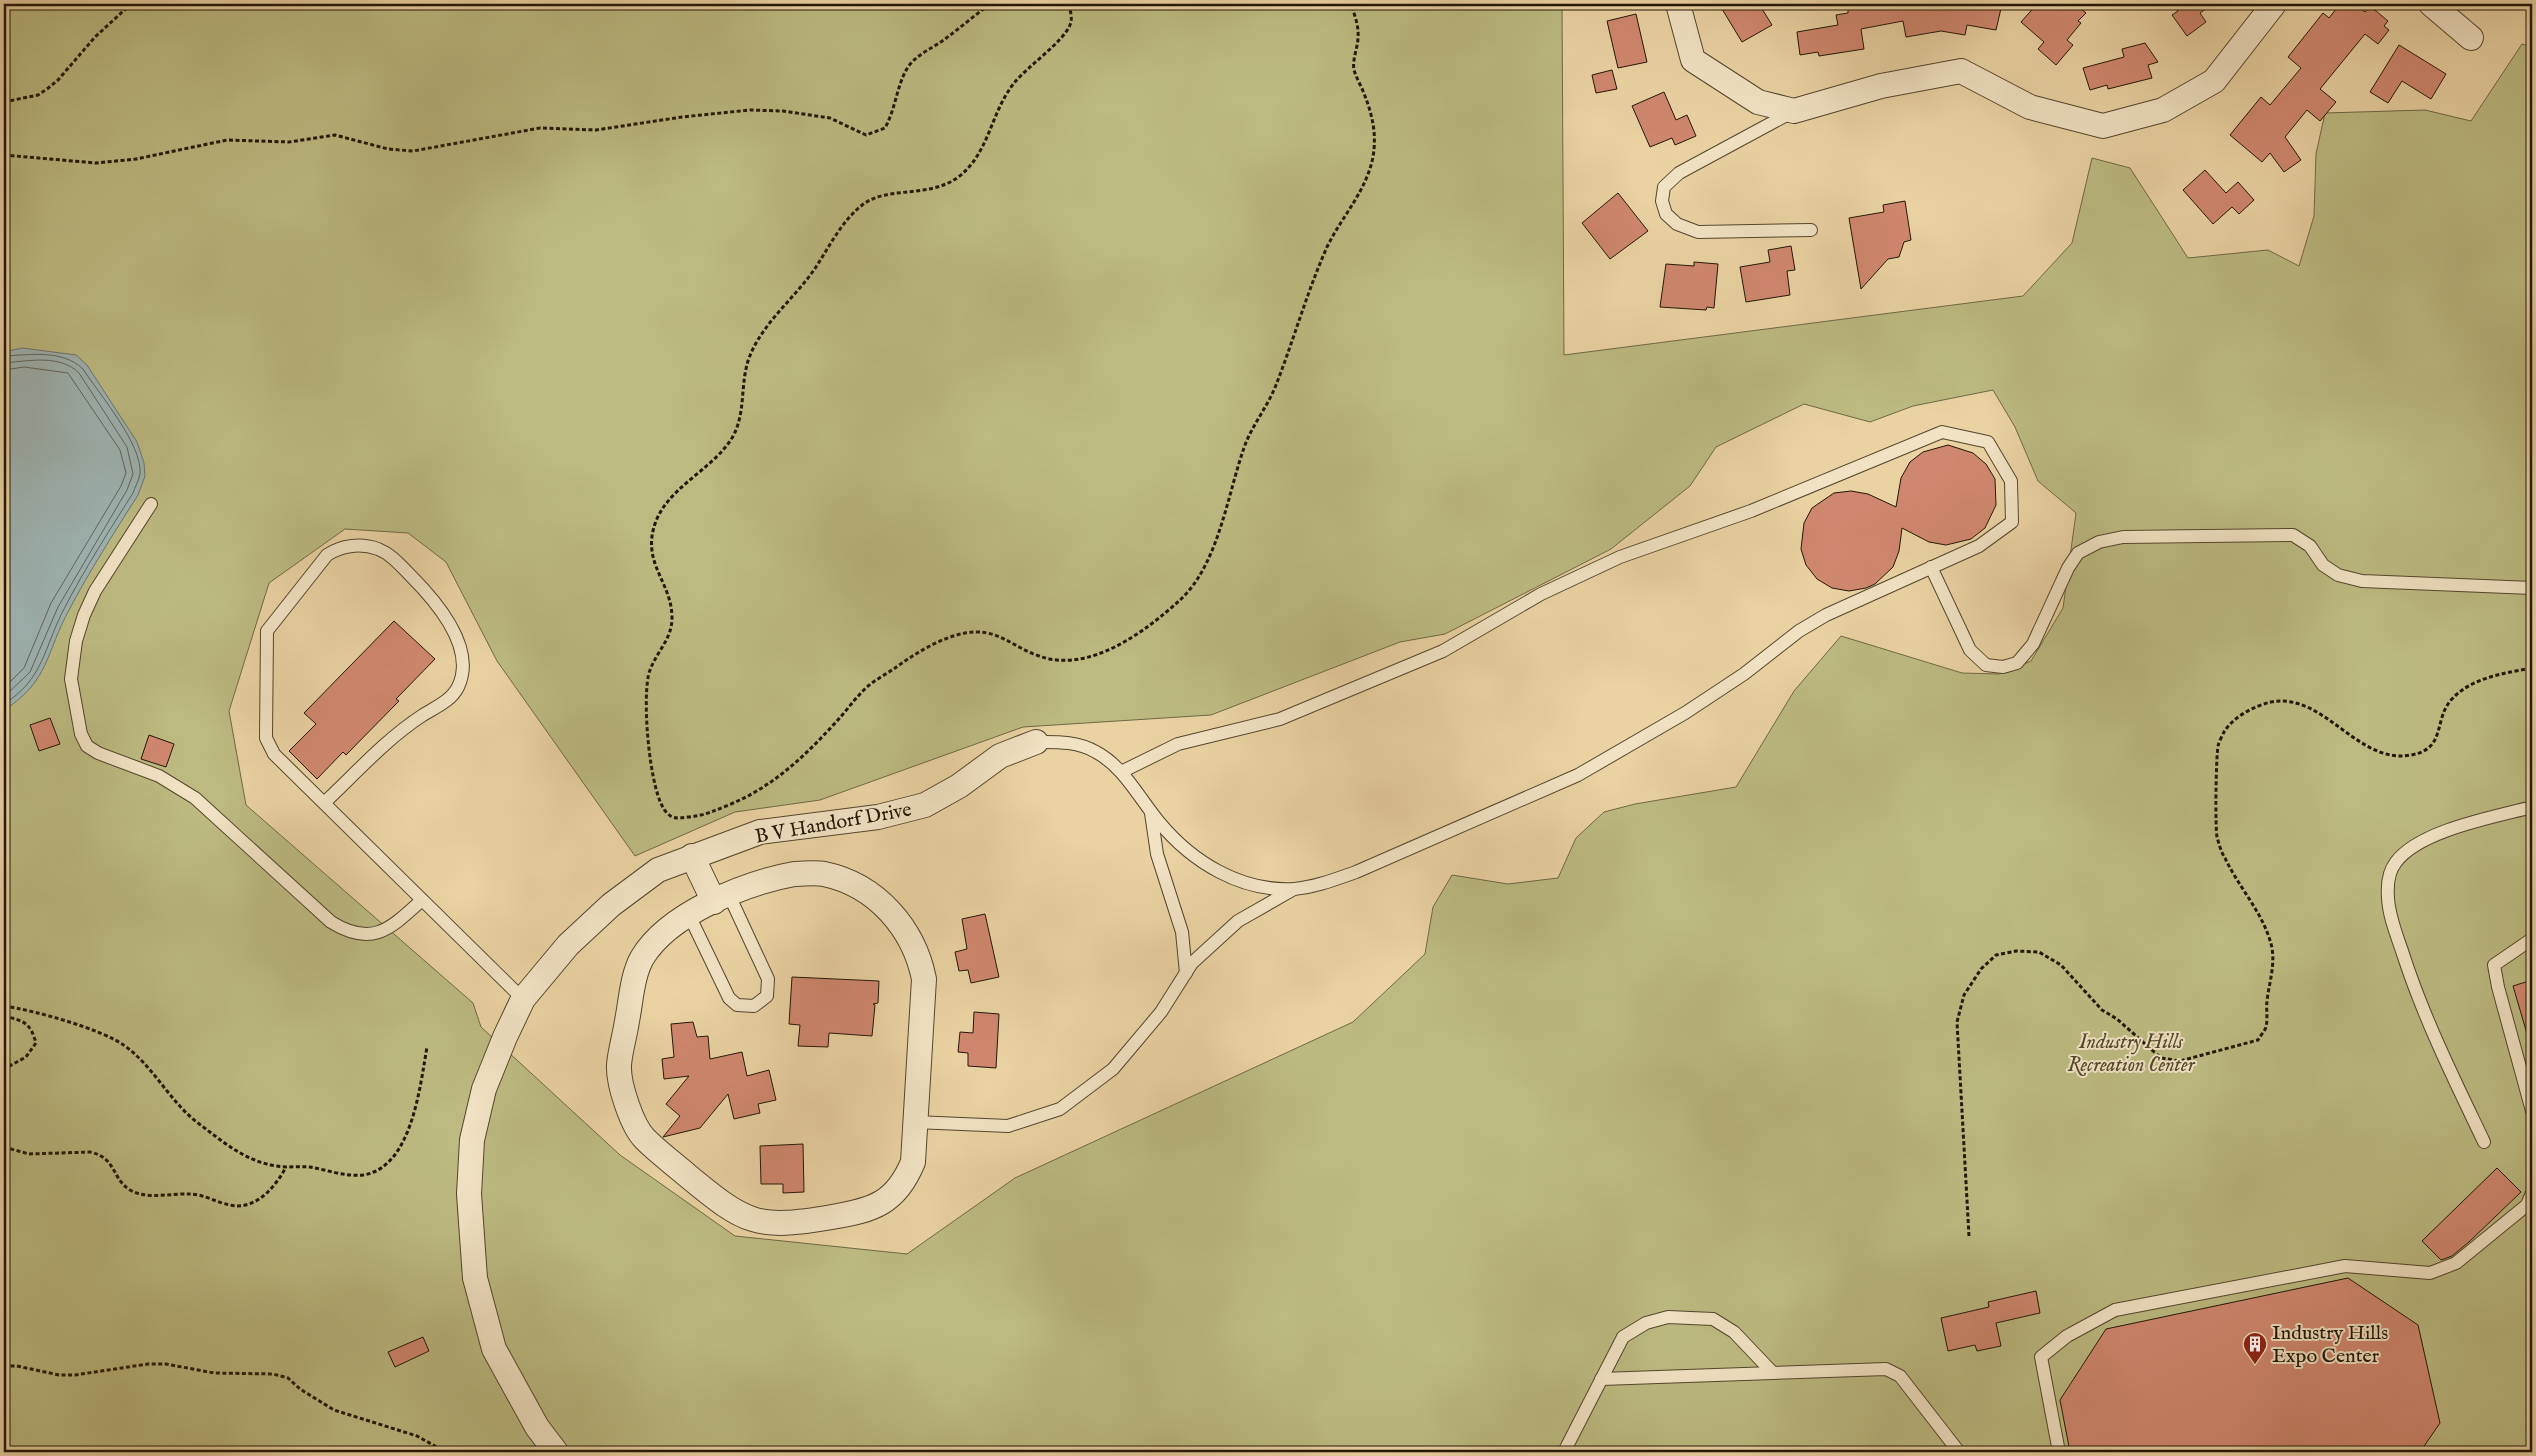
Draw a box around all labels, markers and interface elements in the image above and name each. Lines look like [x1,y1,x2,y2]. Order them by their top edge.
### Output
street label: B V Handorf Drive [753,797,913,850]
park label: Industry Hills Recreation Center [2067,1030,2196,1078]
place label: Industry Hills Expo Center [2272,1321,2388,1369]
building icon: Industry Hills Expo Center [2242,1331,2268,1365]

